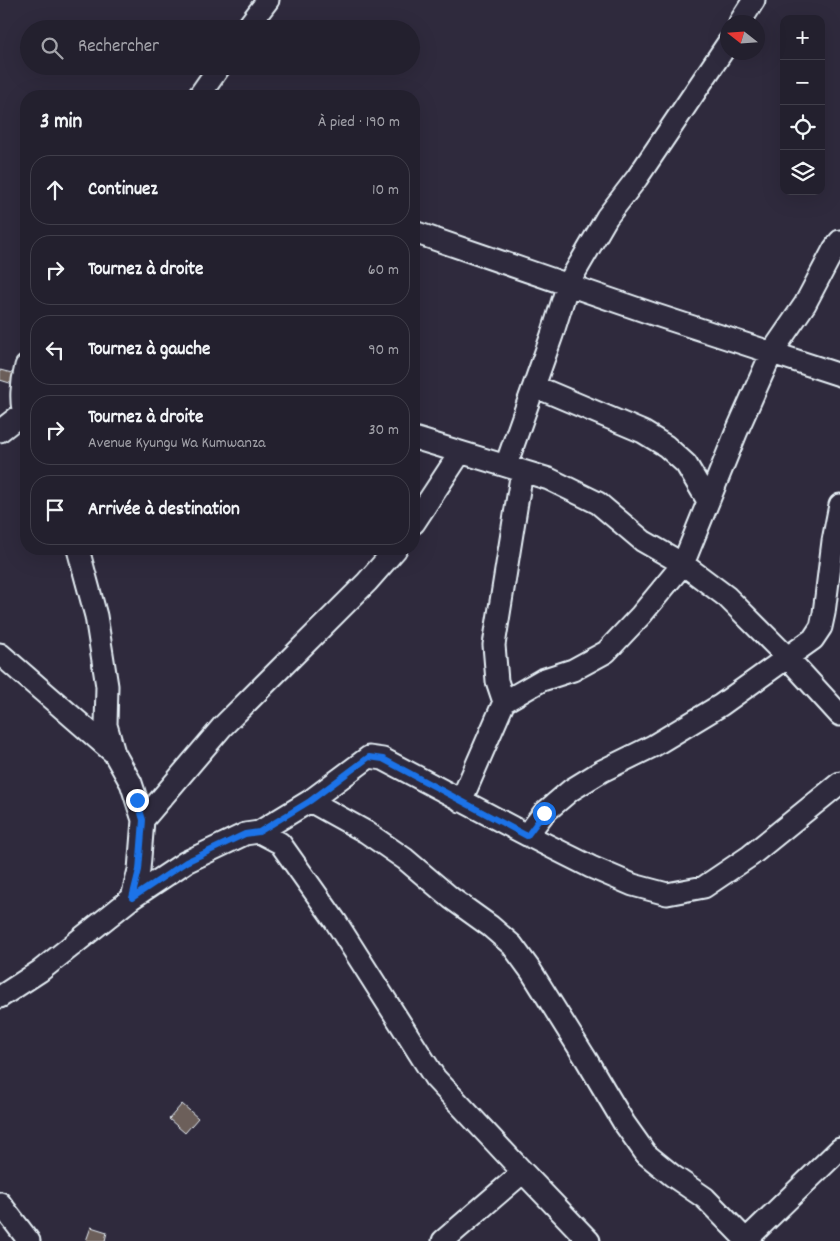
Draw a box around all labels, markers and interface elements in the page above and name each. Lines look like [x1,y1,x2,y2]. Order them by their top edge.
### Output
north arrow [720,15,765,60]
map controls [780,15,825,195]
button: + [780,15,825,60]
search box [20,20,420,75]
icon: search [38,34,66,62]
text: Rechercher [78,34,159,61]
button: − [780,60,825,105]
button: locate [780,105,825,150]
text: 3 min [40,108,82,138]
text: À pied · 190 m [318,111,400,134]
button: layers [780,150,825,195]
icon: ahead [41,176,69,204]
text: Continuez [88,177,158,204]
text: 10 m [372,179,399,202]
icon: right [41,256,69,284]
text: Tournez à droite [88,257,203,284]
text: 60 m [368,259,399,282]
icon: left [41,336,69,364]
text: Tournez à gauche [88,337,210,364]
text: 90 m [368,339,399,362]
text: Tournez à droite [88,405,203,432]
icon: right [41,416,69,444]
text: 30 m [369,419,399,442]
text: Avenue Kyungu Wa Kumwanza [88,432,266,455]
icon: arrive [41,496,69,524]
text: Arrivée à destination [88,497,240,524]
route end [126,789,149,812]
route start [533,802,556,825]

